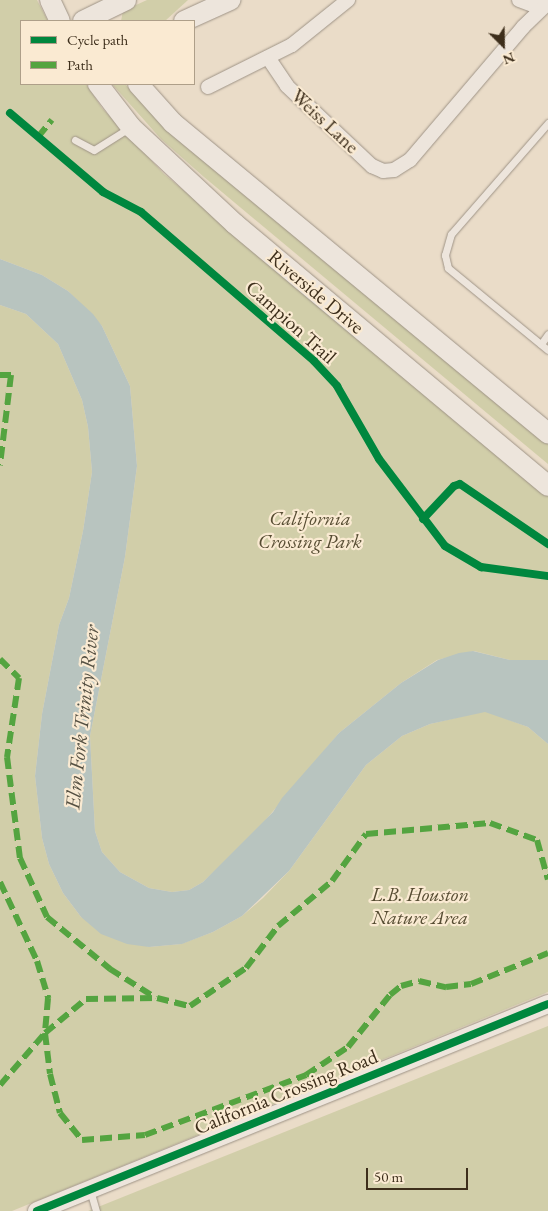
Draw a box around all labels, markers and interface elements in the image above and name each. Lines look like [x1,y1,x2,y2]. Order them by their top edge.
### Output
legend [20,20,195,85]
north arrow [478,20,528,70]
text: Cycle path [67,30,128,49]
text: N [500,48,518,69]
text: Path [67,55,93,74]
street label: Weiss Lane [286,84,364,158]
street label: Riverside Drive [263,245,369,339]
street label: Campion Trail [241,275,341,369]
park label: California Crossing Park [258,507,362,554]
water label: Elm Fork Trinity River [60,624,104,810]
park label: L.B. Houston Nature Area [371,882,469,929]
street label: California Crossing Road [191,1044,381,1140]
scale bar [368,1158,470,1190]
text: 50 m [374,1167,403,1186]

